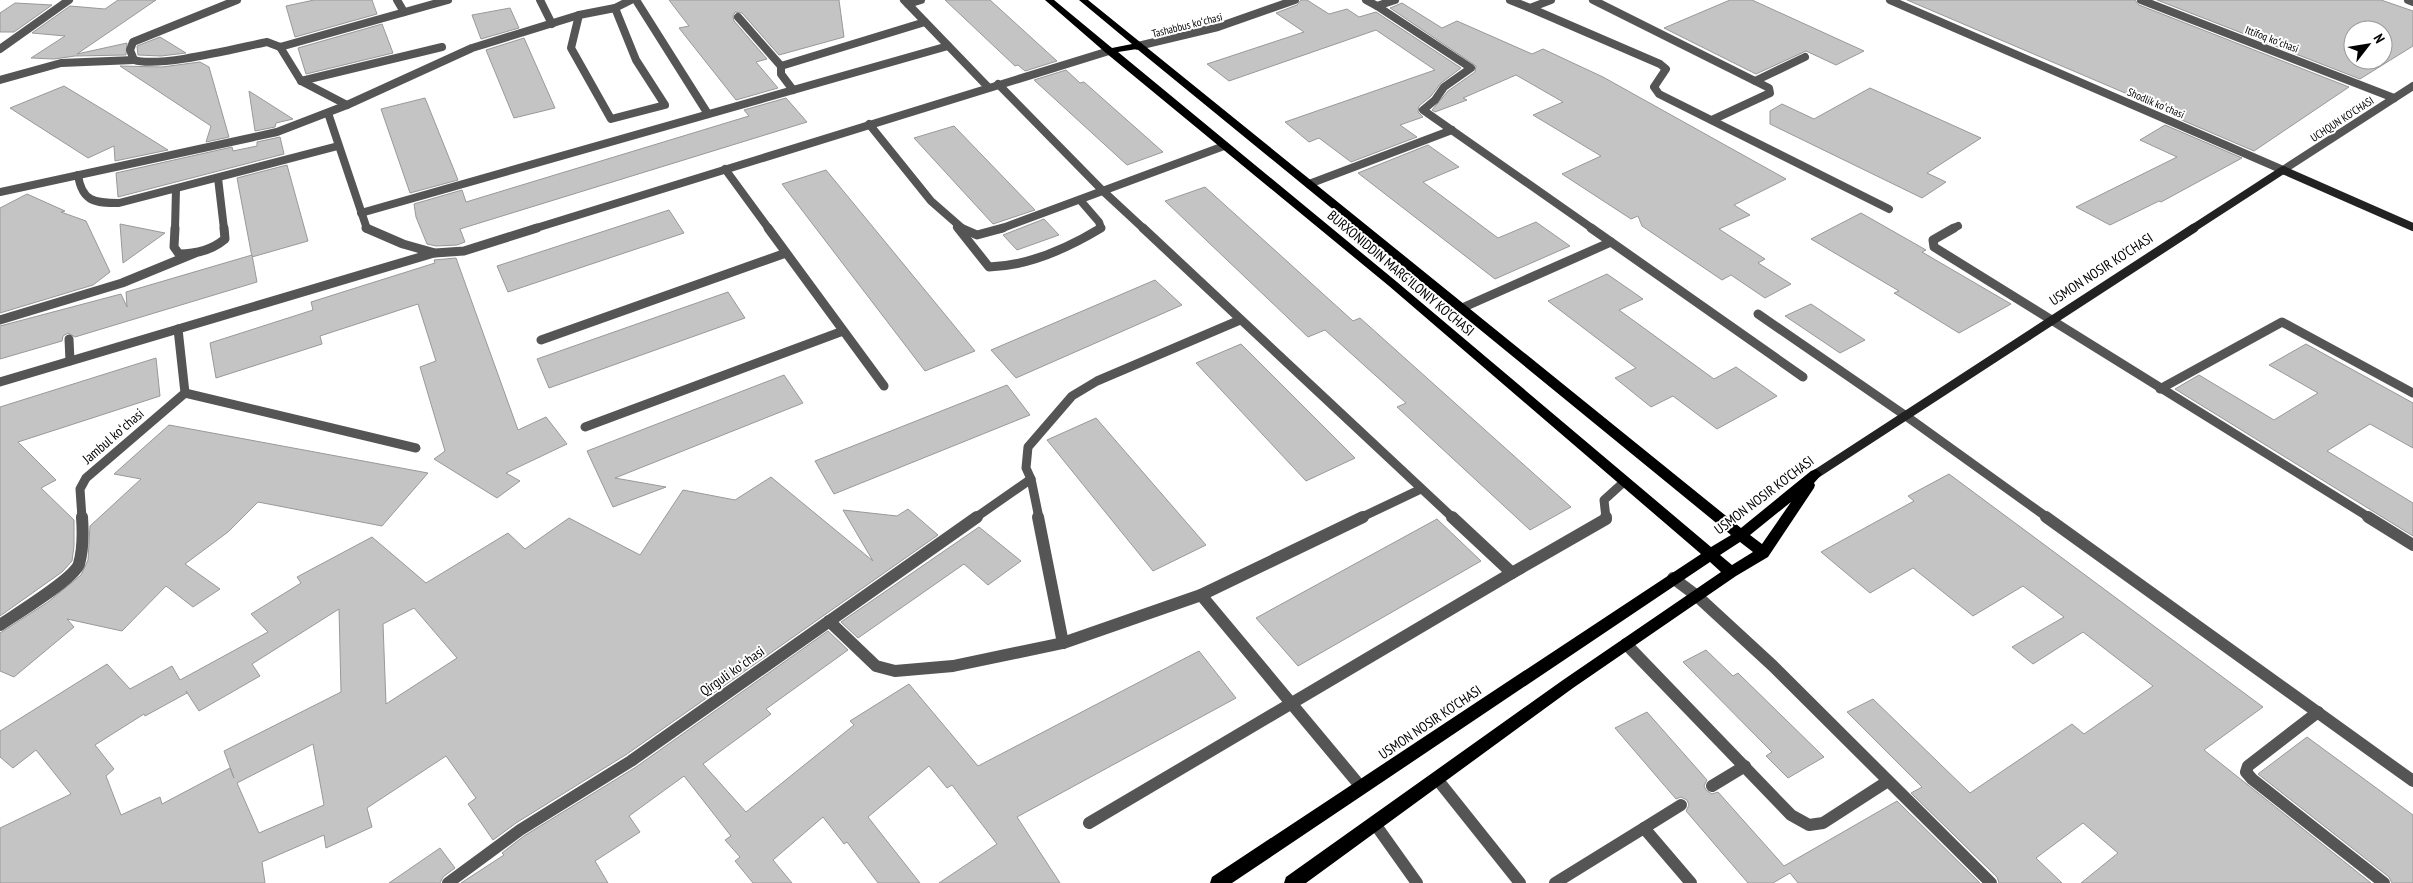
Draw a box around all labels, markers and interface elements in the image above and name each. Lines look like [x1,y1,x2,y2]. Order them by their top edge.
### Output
street label: Tashabbus koʻchasi [1150,9,1224,41]
north arrow [2343,20,2393,70]
street label: Ittifoq koʻchasi [2243,22,2301,56]
text: N [2369,30,2389,46]
street label: Shodlik koʻchasi [2125,85,2187,121]
street label: UCHQUN KO'CHASI [2308,93,2376,145]
street label: BURXONIDDIN MARG’ILONIY KO’CHASI [1324,206,1478,340]
street label: USMON NOSIR KO‘CHASI [2046,229,2156,309]
street label: Jambul koʻchasi [78,404,147,468]
street label: USMON NOSIR KO‘CHASI [1711,452,1817,538]
street label: Qirguli koʻchasi [696,642,768,700]
street label: USMON NOSIR KO‘CHASI [1375,681,1485,763]

